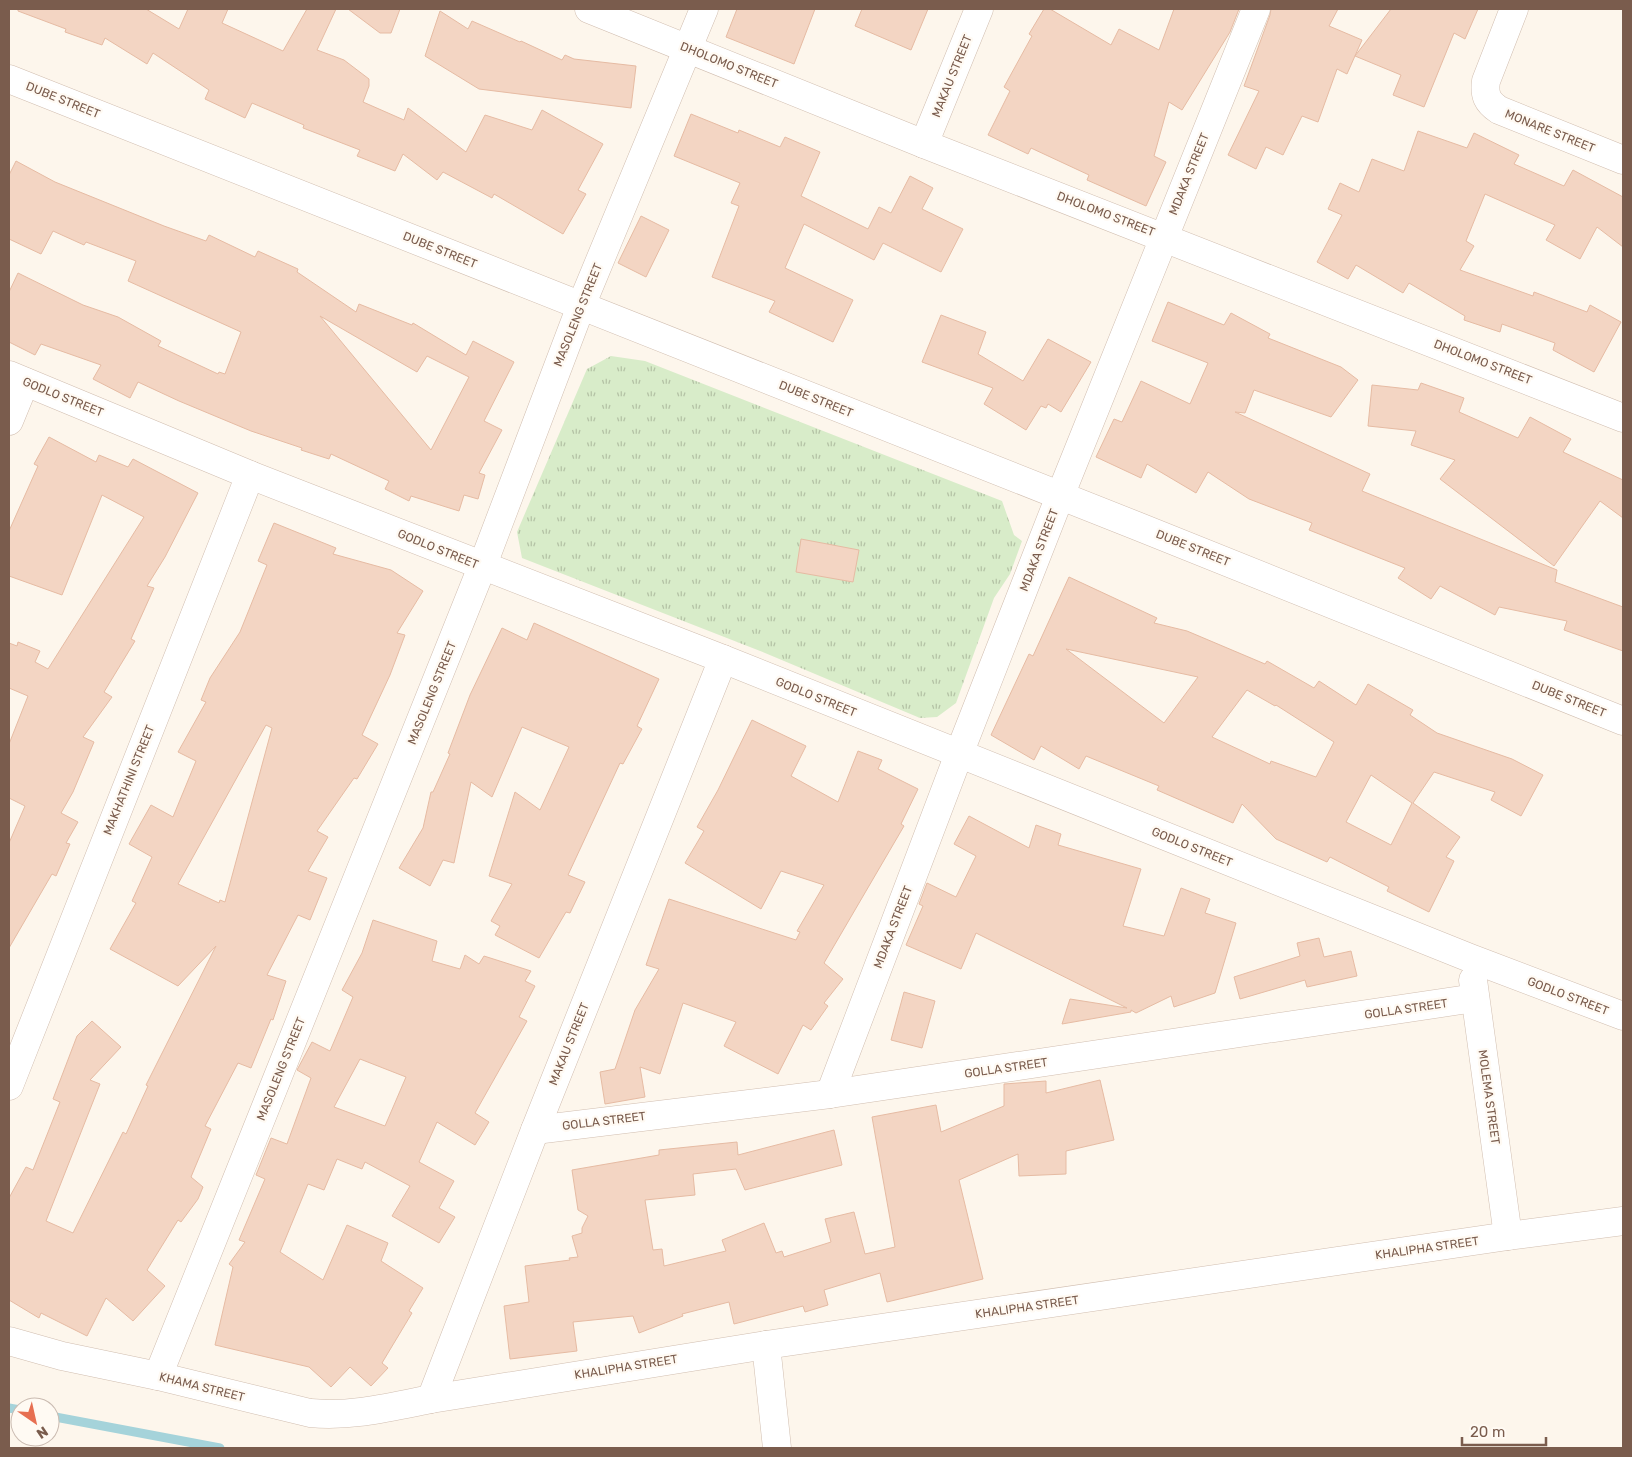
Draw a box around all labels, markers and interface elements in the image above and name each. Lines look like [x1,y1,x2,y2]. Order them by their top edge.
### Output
street label: MAKAU STREET [929,33,975,119]
street label: DHOLOMO STREET [678,39,780,91]
street label: DUBE STREET [24,79,102,121]
street label: MONARE STREET [1503,107,1597,155]
street label: MDAKA STREET [1166,131,1212,217]
street label: DHOLOMO STREET [1055,189,1157,239]
street label: DUBE STREET [401,229,479,271]
street label: MASOLENG STREET [551,261,605,369]
street label: DHOLOMO STREET [1432,337,1534,387]
street label: GODLO STREET [21,374,106,420]
street label: DUBE STREET [777,378,855,420]
street label: MDAKA STREET [1017,507,1061,593]
street label: GODLO STREET [396,526,481,572]
street label: DUBE STREET [1154,527,1232,569]
street label: MASOLENG STREET [405,639,459,747]
street label: GODLO STREET [774,674,859,720]
street label: DUBE STREET [1530,678,1608,720]
street label: MAKHATHINI STREET [100,723,158,837]
street label: GODLO STREET [1150,824,1235,870]
street label: MDAKA STREET [871,884,915,970]
street label: GODLO STREET [1525,974,1611,1018]
street label: GOLLA STREET [1363,996,1449,1022]
street label: MAKAU STREET [546,1001,592,1087]
street label: MASOLENG STREET [254,1015,308,1123]
street label: MOLEMA STREET [1475,1049,1503,1145]
street label: GOLLA STREET [963,1055,1049,1081]
street label: GOLLA STREET [561,1109,647,1133]
street label: KHALIPHA STREET [1374,1234,1480,1262]
street label: KHALIPHA STREET [974,1293,1080,1321]
street label: KHALIPHA STREET [573,1352,679,1382]
street label: KHAMA STREET [158,1370,246,1404]
north arrow [10,1397,60,1447]
scale bar [1462,1414,1546,1446]
text: N [33,1422,51,1442]
text: 20 m [1470,1423,1505,1441]

